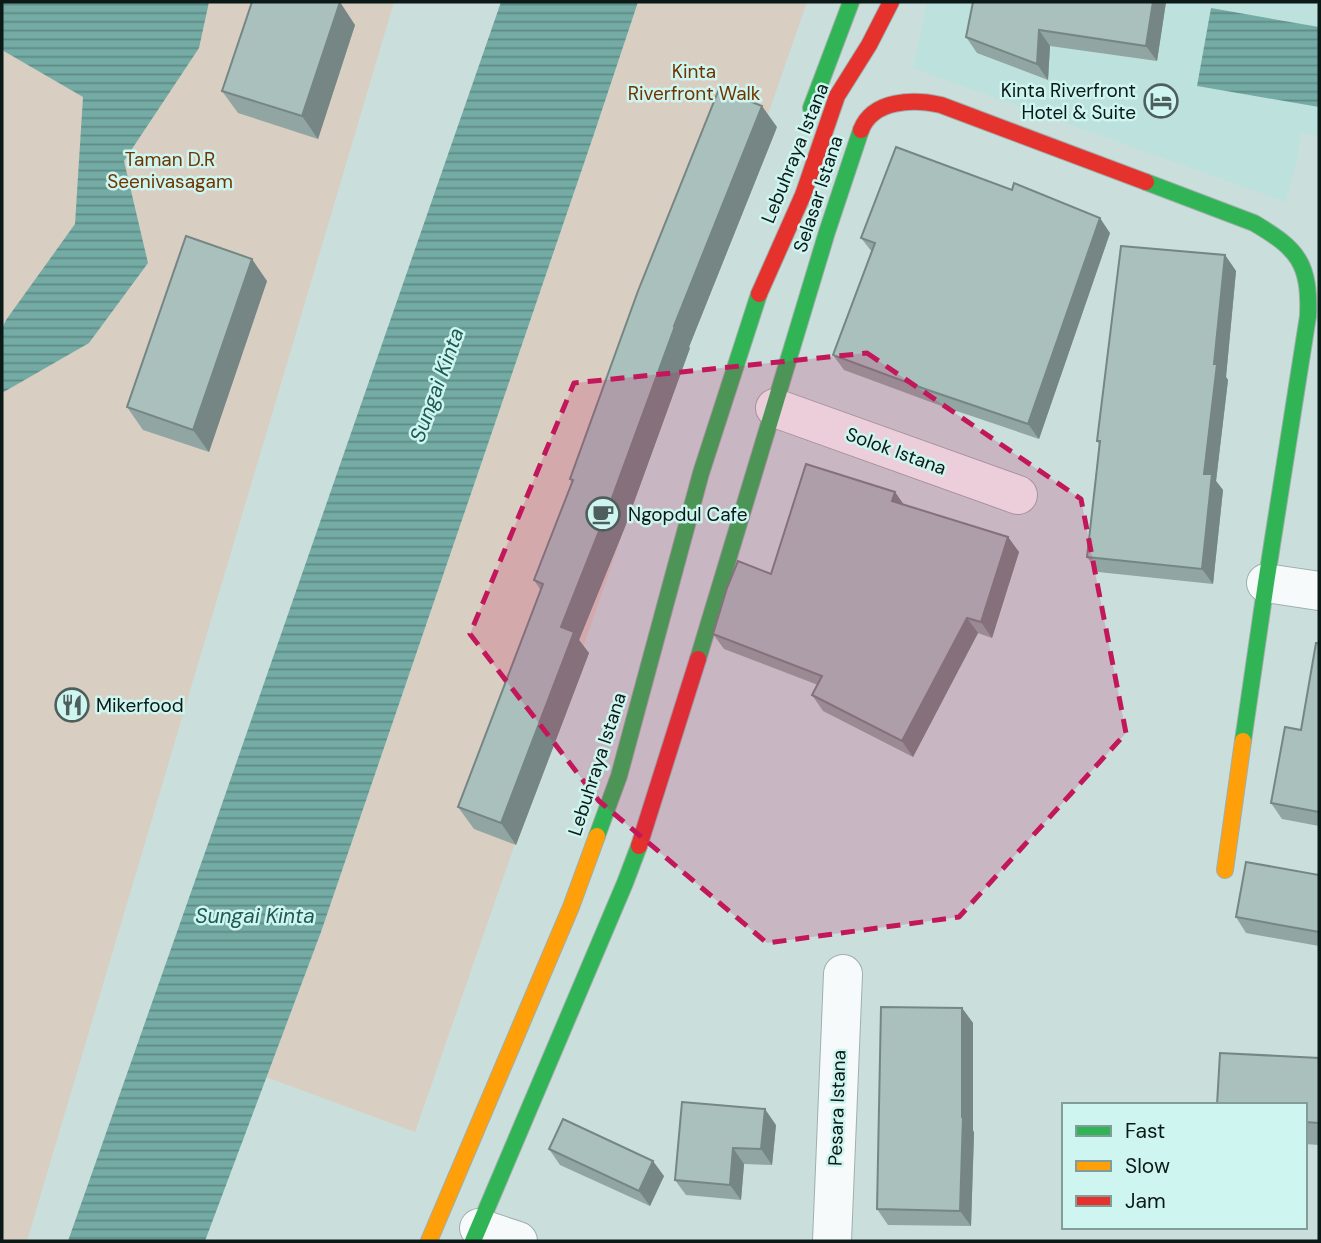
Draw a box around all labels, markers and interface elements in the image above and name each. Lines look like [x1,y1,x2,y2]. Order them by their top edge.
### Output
park label: Kinta Riverfront Walk [628,59,761,106]
place label: Kinta Riverfront Hotel & Suite [1001,78,1136,125]
street label: Lebuhraya Istana [755,79,835,227]
hotel icon: Kinta Riverfront Hotel & Suite [1142,82,1180,120]
street label: Selasar Istana [787,133,849,255]
park label: Taman D.R Seenivasagam [107,147,233,194]
water label: Sungai Kinta [403,324,471,446]
street label: Solok Istana [842,421,950,481]
cafe icon: Ngopdul Cafe [584,495,622,533]
place label: Ngopdul Cafe [628,502,747,527]
restaurant icon: Mikerfood [53,686,91,724]
street label: Lebuhraya Istana [562,689,632,839]
place label: Mikerfood [96,693,184,718]
water label: Sungai Kinta [195,902,315,930]
street label: Pesara Istana [822,1050,852,1166]
legend [1062,1103,1307,1229]
text: Fast [1125,1117,1165,1145]
text: Slow [1125,1152,1170,1180]
text: Jam [1125,1187,1166,1215]

